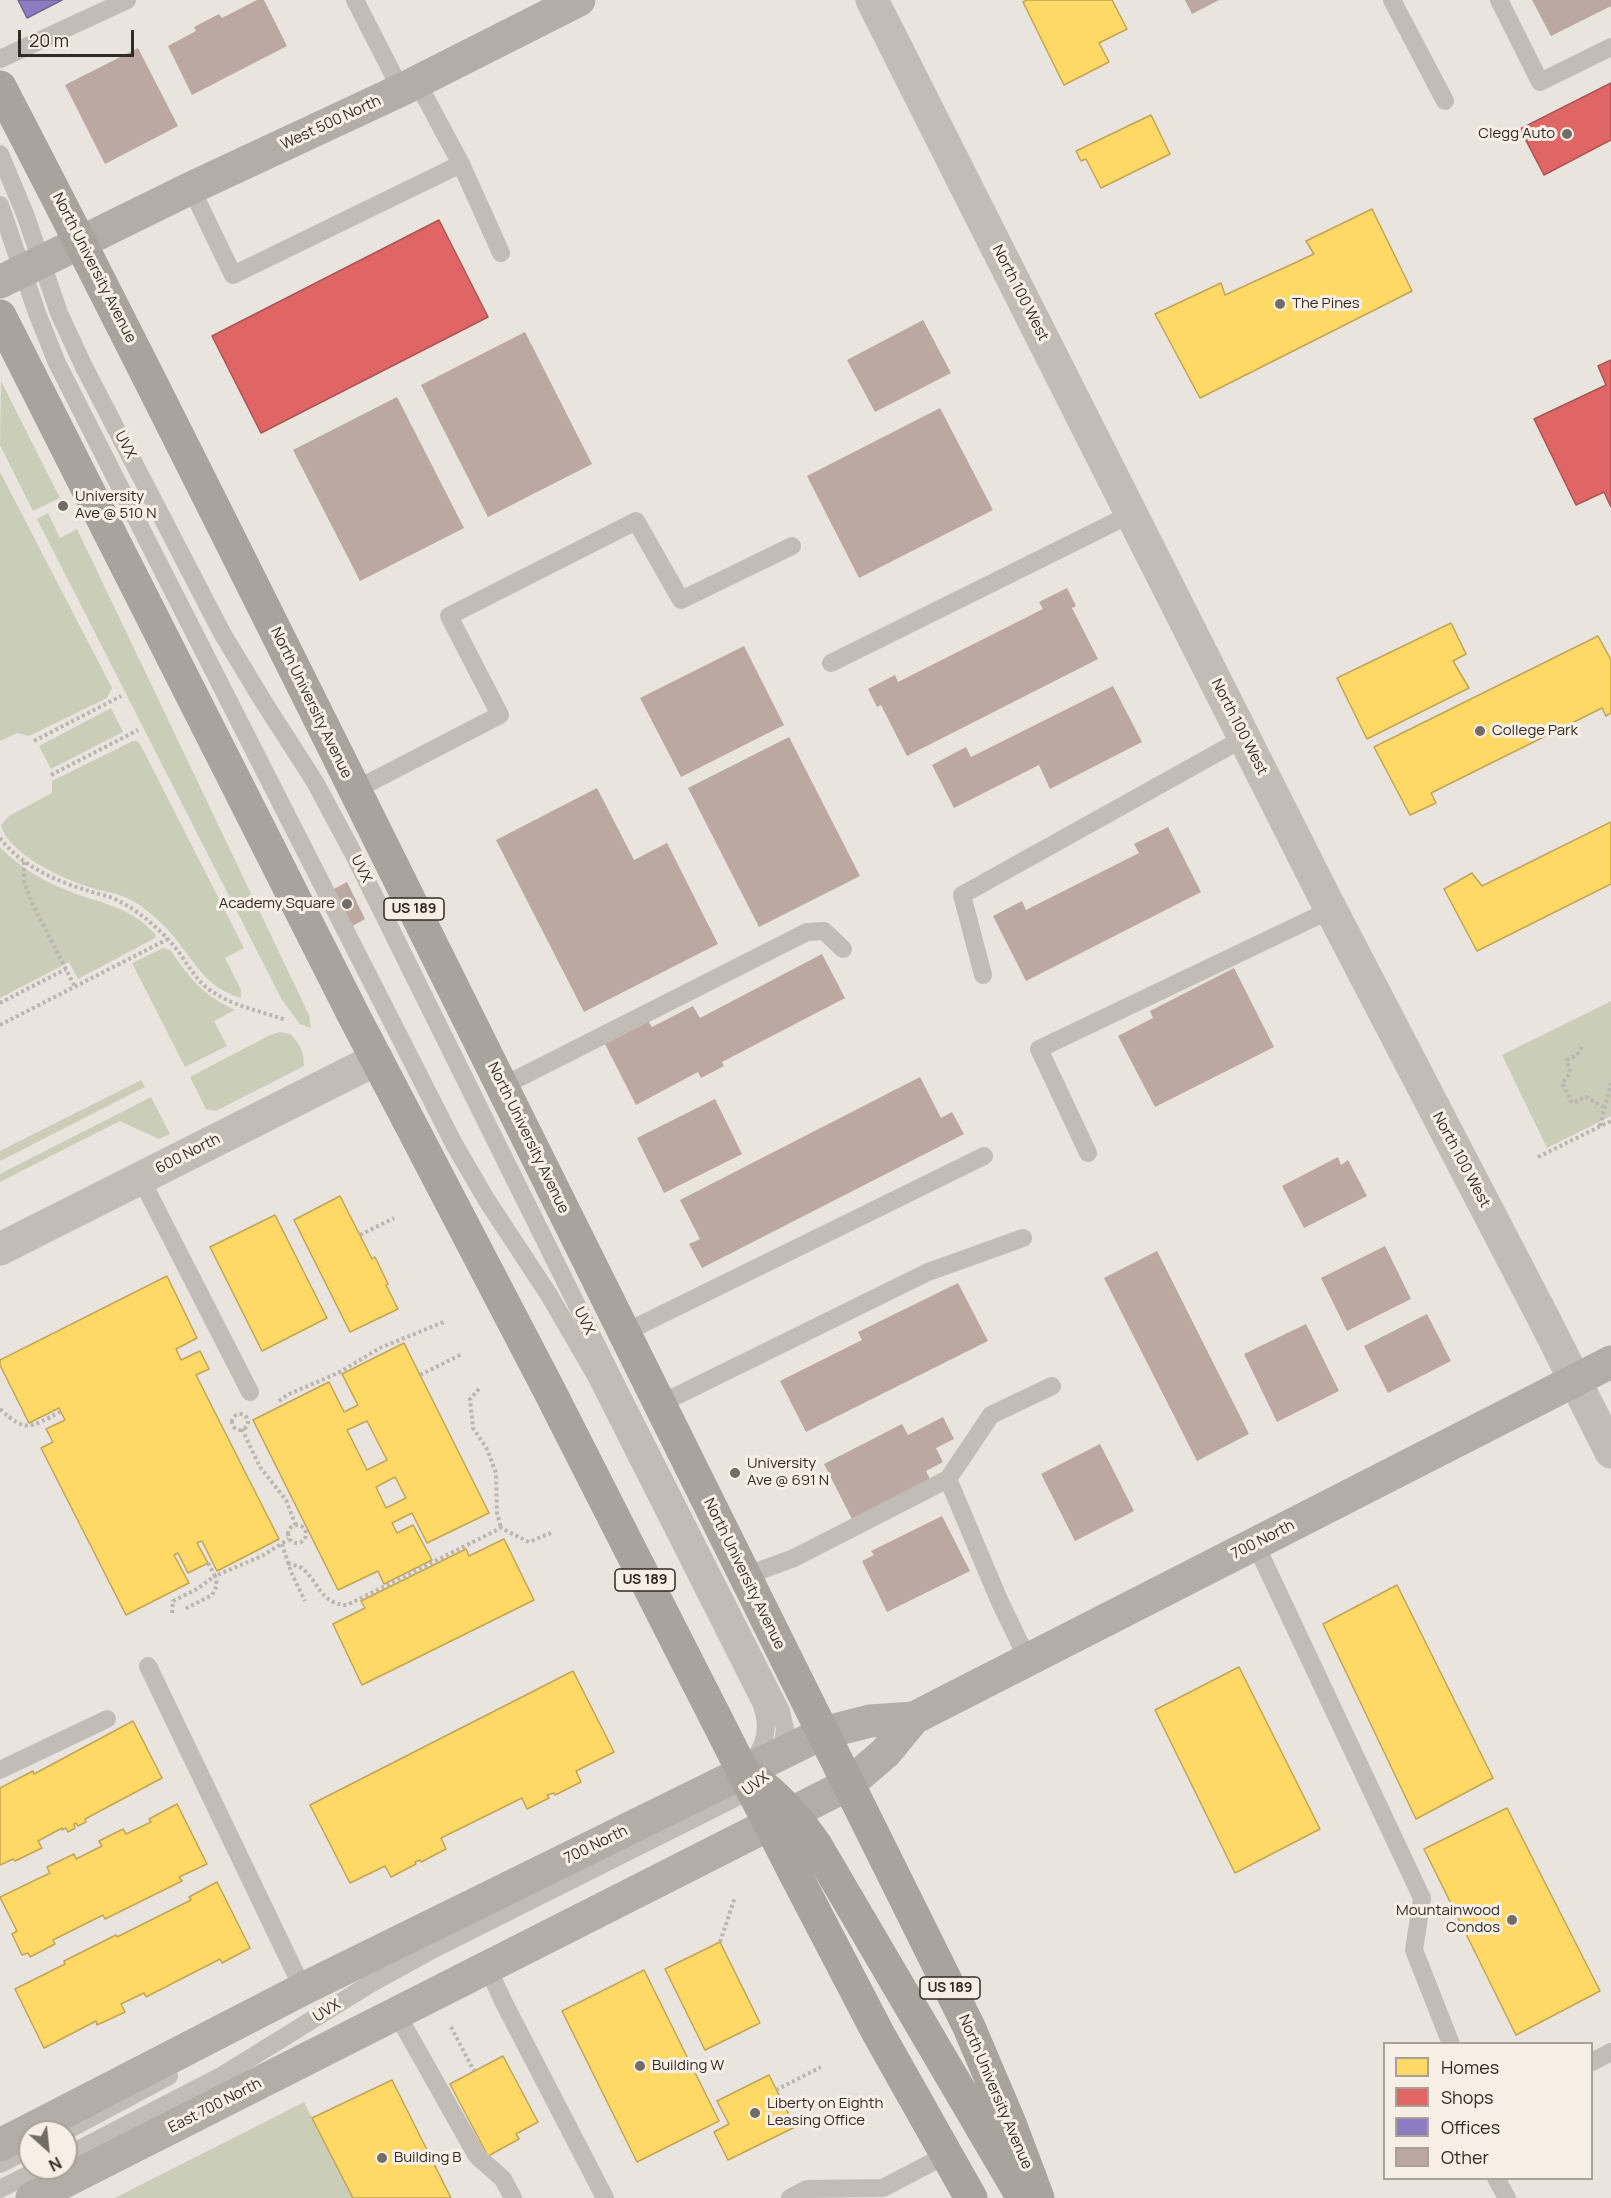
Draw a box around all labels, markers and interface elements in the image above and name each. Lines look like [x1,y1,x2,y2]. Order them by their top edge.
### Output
scale bar [21,18,136,56]
text: 20 m [29,28,69,52]
street label: West 500 North [278,92,384,154]
place label: Clegg Auto [1478,125,1555,143]
marker: Clegg Auto [1560,127,1574,141]
street label: North University Avenue [48,190,140,346]
street label: North 100 West [988,242,1052,344]
place label: The Pines [1292,295,1360,313]
marker: The Pines [1273,297,1287,311]
street label: UVX [110,428,140,462]
place label: University Ave @ 510 N [75,488,156,523]
marker: University Ave @ 510 N [56,499,70,513]
street label: North University Avenue [267,624,355,782]
street label: North 100 West [1207,676,1271,778]
place label: College Park [1492,722,1578,740]
marker: College Park [1473,724,1487,738]
street label: UVX [347,852,375,886]
place label: Academy Square [219,895,335,913]
marker: Academy Square [340,897,354,911]
road number: US 189 [384,898,444,920]
street label: North University Avenue [484,1059,572,1217]
street label: North 100 West [1428,1109,1494,1211]
street label: 600 North [153,1130,223,1178]
street label: UVX [570,1304,598,1338]
place label: University Ave @ 691 N [747,1455,829,1490]
marker: University Ave @ 691 N [728,1466,742,1480]
street label: North University Avenue [700,1495,788,1653]
street label: 700 North [1228,1516,1298,1564]
road number: US 189 [615,1569,675,1591]
street label: UVX [739,1768,773,1800]
street label: 700 North [561,1822,631,1868]
place label: Mountainwood Condos [1396,1902,1500,1937]
marker: Mountainwood Condos [1505,1913,1519,1927]
road number: US 189 [920,1977,980,1999]
street label: UVX [310,1996,344,2026]
street label: North University Avenue [954,2012,1036,2172]
legend [1383,2042,1593,2180]
text: Homes [1441,2055,1499,2079]
place label: Building W [652,2057,724,2075]
marker: Building W [633,2059,647,2073]
street label: East 700 North [165,2075,265,2137]
text: Shops [1441,2085,1493,2109]
place label: Liberty on Eighth Leasing Office [767,2095,883,2130]
marker: Liberty on Eighth Leasing Office [748,2106,762,2120]
text: Offices [1441,2115,1500,2139]
north arrow [18,2120,78,2180]
text: Other [1441,2145,1489,2169]
place label: Building B [394,2149,461,2167]
marker: Building B [375,2151,389,2165]
text: N [45,2152,65,2177]

